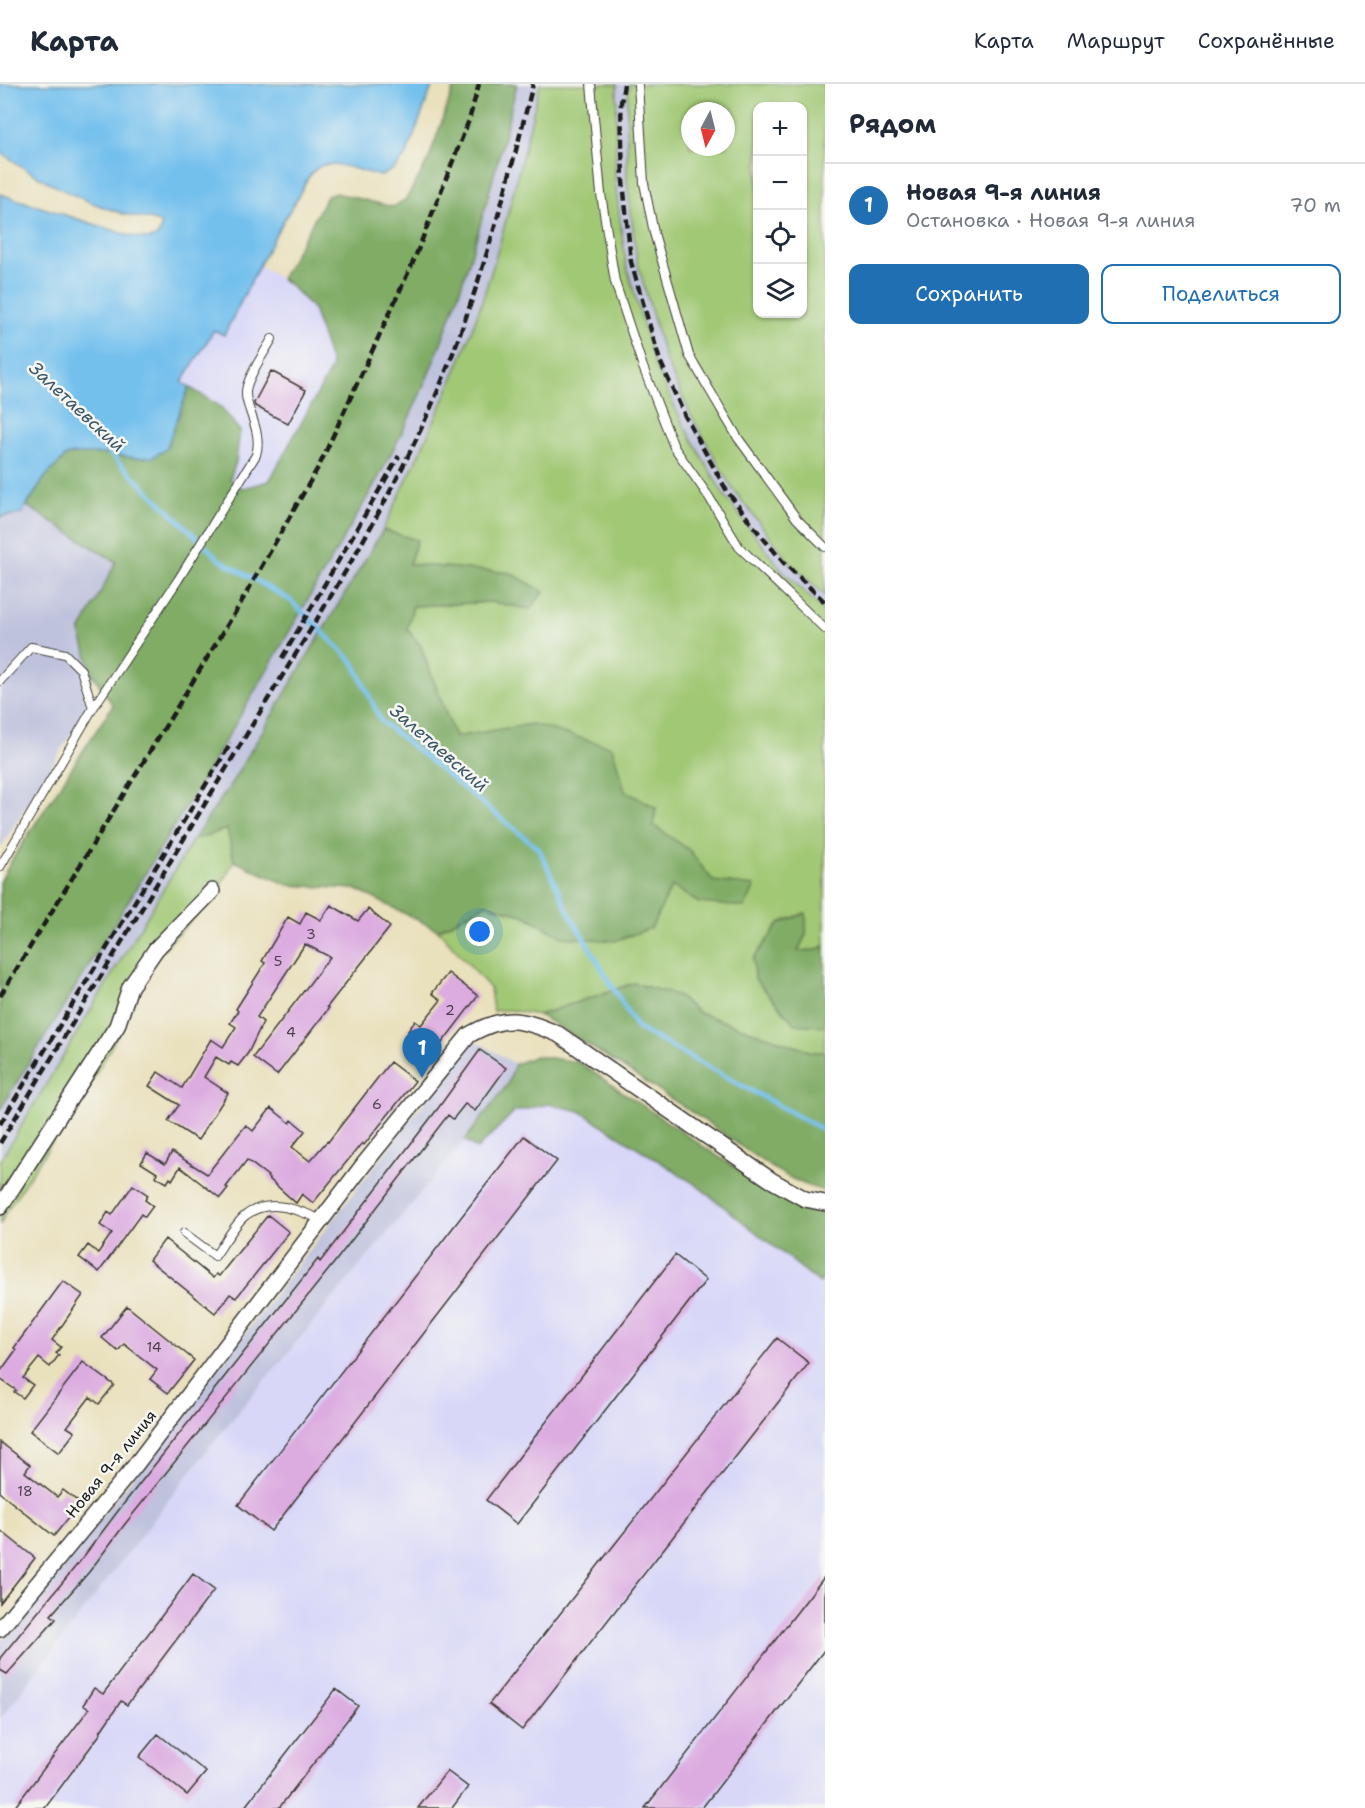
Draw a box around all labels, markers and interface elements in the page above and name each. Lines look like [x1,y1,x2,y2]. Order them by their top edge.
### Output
text: Карта [30,22,119,60]
text: Карта [974,27,1034,55]
text: Маршрут [1067,27,1165,55]
text: Сохранённые [1198,27,1335,55]
north arrow [681,102,735,156]
map controls [753,102,807,318]
button: + [753,102,807,156]
text: Рядом [849,106,936,141]
button: − [753,156,807,210]
text: Новая 9-я линия [906,178,1101,207]
text: 1 [864,192,873,218]
text: 70 m [1289,192,1341,218]
text: Остановка · Новая 9-я линия [906,207,1196,233]
button: locate [753,210,807,264]
button: layers [753,264,807,318]
button: Сохранить [849,264,1089,324]
button: Поделиться [1101,264,1341,324]
water label: Залетаевский [24,356,130,458]
water label: Залетаевский [385,699,493,797]
your location [465,917,494,946]
house number: 3 [306,925,316,943]
house number: 5 [274,952,282,970]
house number: 2 [445,1001,455,1019]
house number: 4 [286,1023,296,1041]
pin: 1 [402,1028,442,1078]
house number: 6 [372,1095,382,1113]
house number: 14 [146,1338,162,1356]
street label: Новая 9-я линия [61,1406,161,1522]
house number: 18 [17,1482,33,1500]

